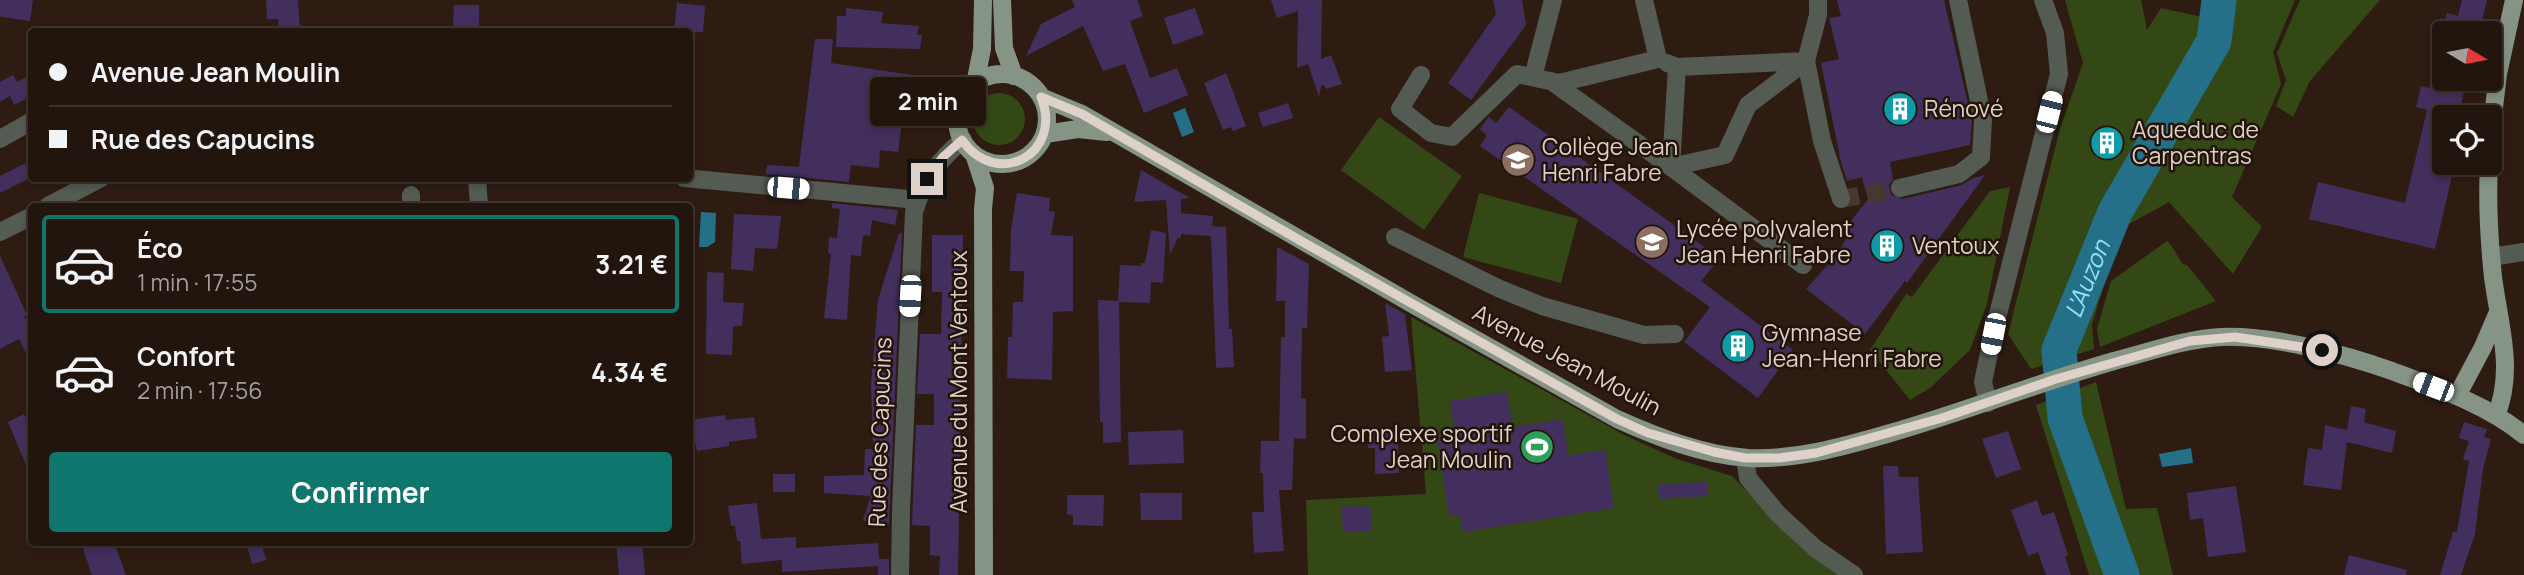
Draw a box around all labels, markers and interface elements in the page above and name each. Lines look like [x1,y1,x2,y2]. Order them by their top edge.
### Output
north arrow [2432,21,2502,91]
map controls [2432,21,2502,175]
text: Avenue Jean Moulin [91,54,340,90]
callout: 2 min [869,78,985,127]
text: 2 min [898,85,958,117]
car [2034,89,2065,135]
building icon: Rénové [1881,90,1919,128]
place label: Rénové [1924,92,2003,124]
button: locate [2432,105,2502,175]
place label: Aqueduc de Carpentras [2132,113,2259,171]
text: Rue des Capucins [91,121,315,157]
building icon: Aqueduc de Carpentras [2088,124,2126,162]
place label: Collège Jean Henri Fabre [1542,130,1678,188]
school or university icon: Collège Jean Henri Fabre [1499,141,1537,179]
route end [911,163,943,195]
car [767,176,810,200]
place label: Lycée polyvalent Jean Henri Fabre [1676,212,1852,270]
school or university icon: Lycée polyvalent Jean Henri Fabre [1633,223,1671,261]
building icon: Ventoux [1868,227,1906,265]
place label: Ventoux [1912,229,1999,261]
text: Éco [137,230,183,266]
icon: car [53,233,116,296]
water label: L'Auzon [2056,234,2117,322]
text: 3.21 € [595,246,668,282]
street label: Avenue du Mont Ventoux [942,250,974,514]
text: 1 min · 17:55 [137,266,257,298]
car [899,274,922,318]
street label: Avenue Jean Moulin [1468,296,1667,422]
car [1979,311,2008,357]
place label: Gymnase Jean-Henri Fabre [1762,316,1942,374]
building icon: Gymnase Jean-Henri Fabre [1719,327,1757,365]
route start [2306,334,2338,366]
street label: Rue des Capucins [860,336,898,527]
text: Confort [137,338,236,374]
icon: car [53,341,116,404]
text: 4.34 € [591,354,668,390]
car [2410,370,2457,404]
text: 2 min · 17:56 [137,374,263,406]
place label: Complexe sportif Jean Moulin [1330,417,1512,475]
sports icon: Complexe sportif Jean Moulin [1518,428,1556,466]
button: Confirmer [49,452,672,532]

